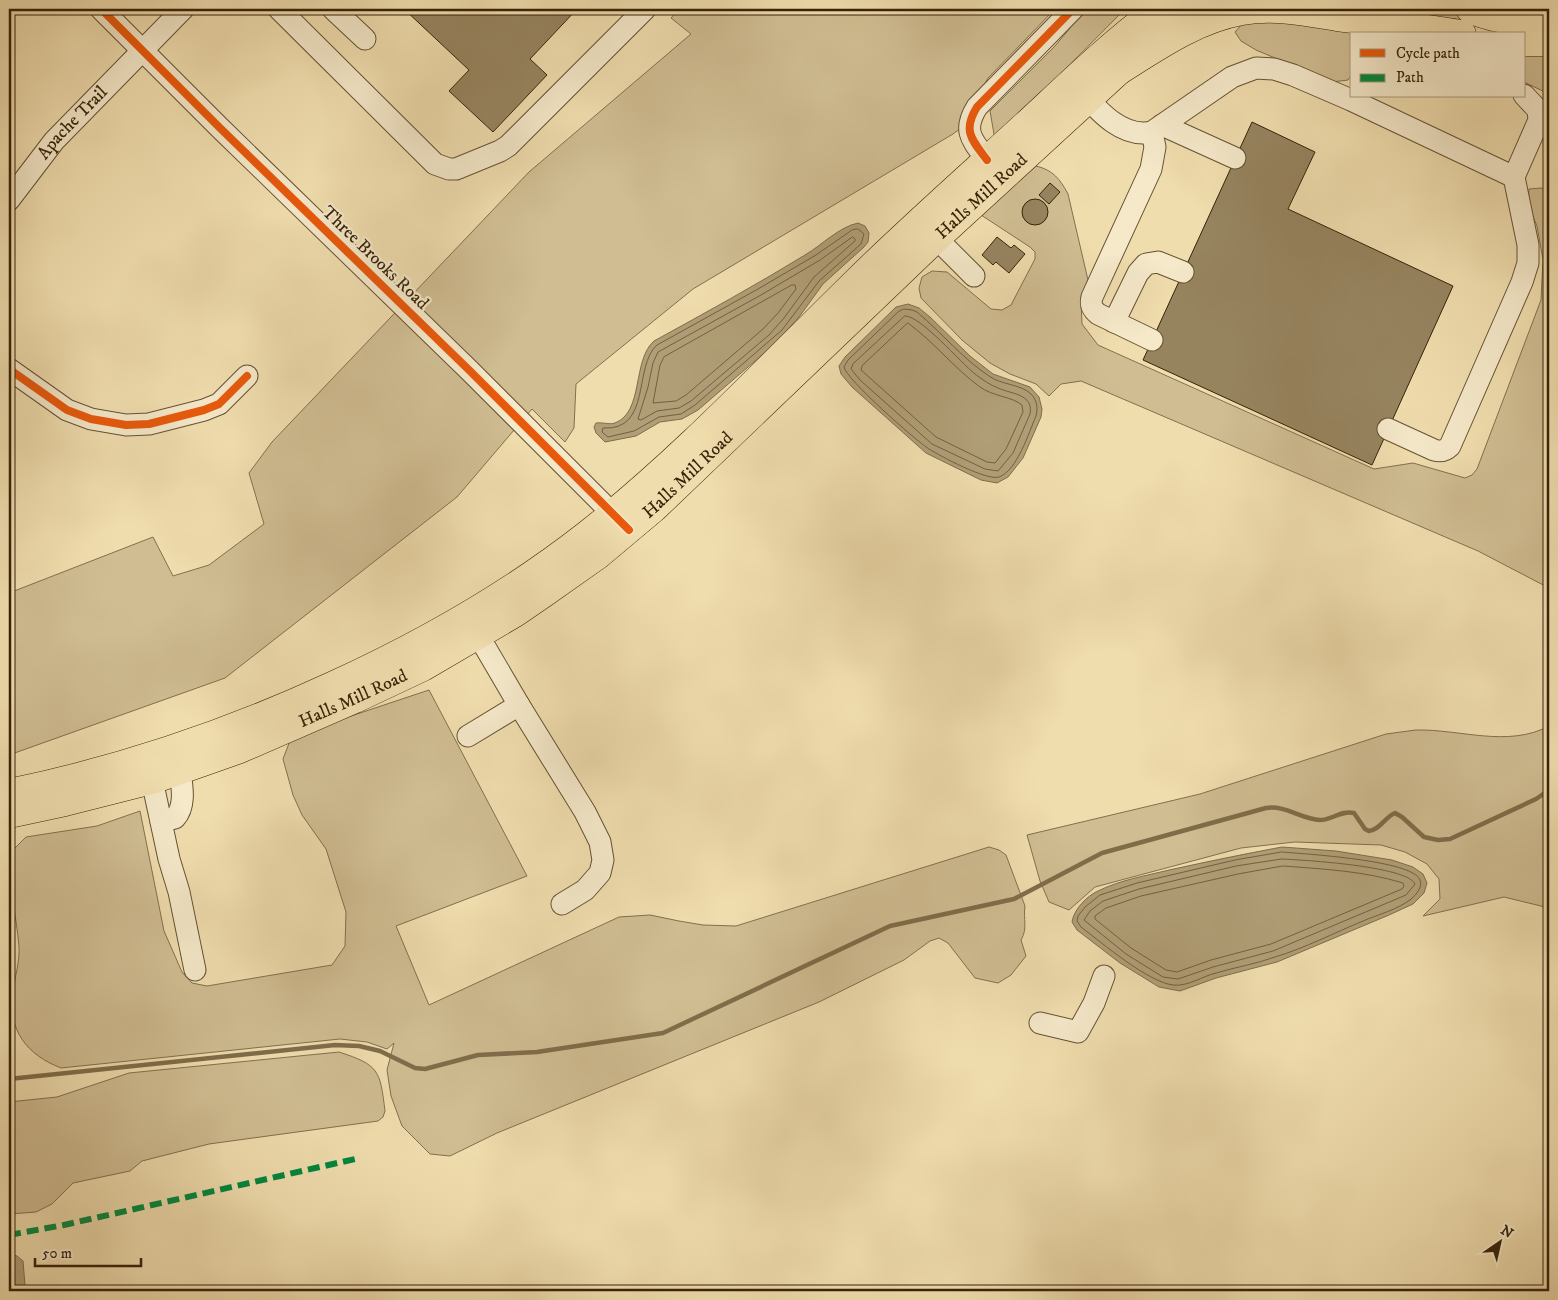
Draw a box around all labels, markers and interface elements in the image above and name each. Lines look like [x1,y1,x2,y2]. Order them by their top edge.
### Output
legend [1350,32,1526,98]
text: Cycle path [1396,44,1460,63]
text: Path [1396,68,1424,87]
street label: Apache Trail [33,81,113,164]
street label: Halls Mill Road [931,149,1032,244]
street label: Three Brooks Road [317,201,433,315]
street label: Halls Mill Road [638,427,738,524]
street label: Halls Mill Road [296,665,411,733]
north arrow [1476,1218,1526,1268]
text: N [1497,1221,1517,1243]
scale bar [35,1235,141,1267]
text: 50 m [42,1244,72,1263]

